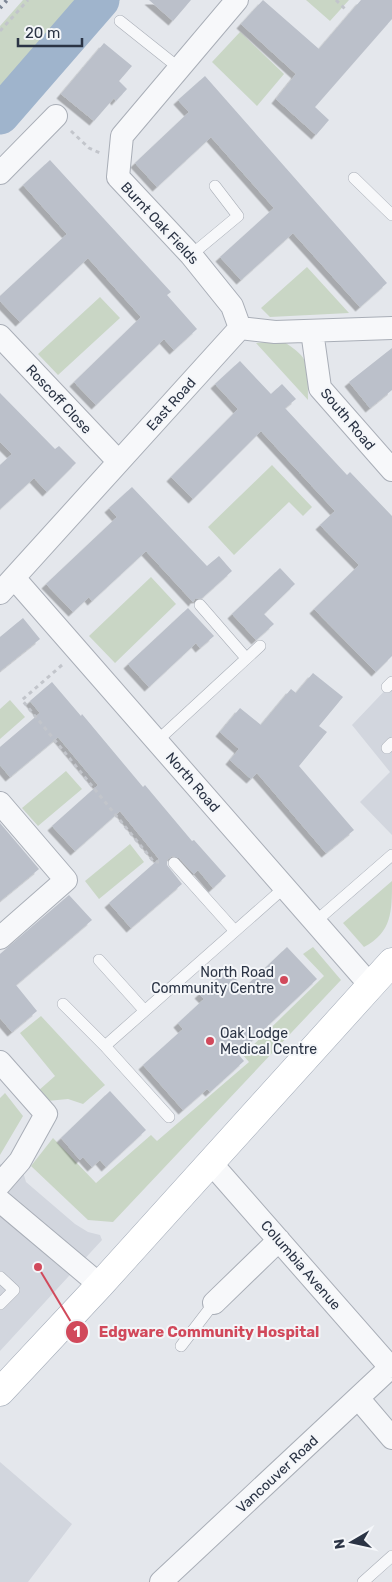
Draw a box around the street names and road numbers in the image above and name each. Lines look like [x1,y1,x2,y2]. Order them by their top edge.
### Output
street label: Burnt Oak Fields [117,179,202,268]
street label: Roscoff Close [22,361,95,438]
street label: East Road [143,374,200,434]
street label: South Road [317,385,378,454]
street label: North Road [162,749,223,816]
street label: Columbia Avenue [257,1217,344,1314]
street label: Vancouver Road [233,1432,322,1517]

